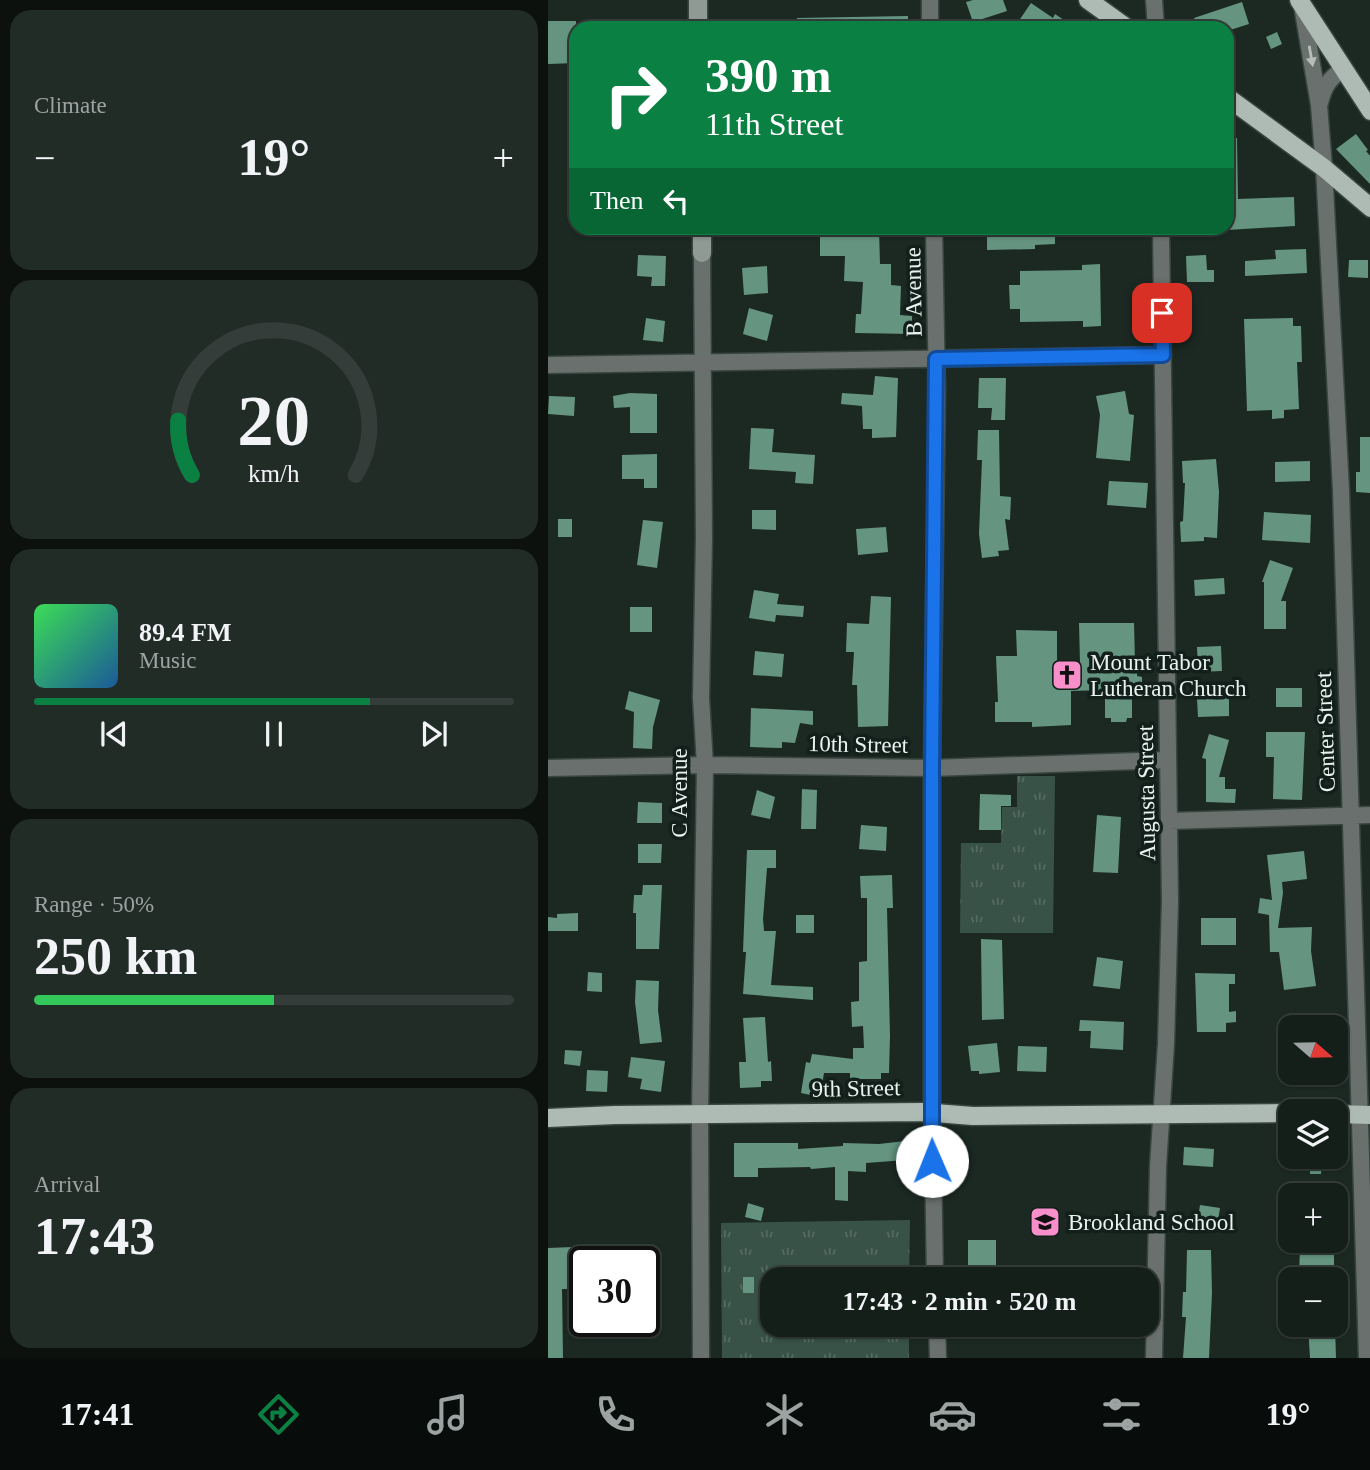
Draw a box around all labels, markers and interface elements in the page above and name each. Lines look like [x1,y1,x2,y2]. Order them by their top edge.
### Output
one-way arrow [1306,45,1317,67]
text: 390 m [705,48,832,103]
icon: right [590,49,681,140]
text: Climate [34,93,107,118]
text: 11th Street [705,106,843,142]
text: 19° [238,129,310,186]
text: − [34,137,55,179]
text: + [493,137,514,179]
icon: left [657,182,695,220]
text: Then [590,186,643,215]
street label: B Avenue [900,247,927,337]
pin [1132,283,1192,343]
icon: arrive [1143,294,1181,332]
text: 20 [238,381,310,462]
text: km/h [248,460,300,487]
text: 89.4 FM [139,618,231,647]
text: Music [139,648,197,673]
place label: Mount Tabor Lutheran Church [1090,650,1247,701]
church icon: Mount Tabor Lutheran Church [1050,658,1084,692]
street label: Center Street [1311,671,1340,793]
icon: previous [95,715,133,753]
icon: pause [255,715,293,753]
icon: next [415,715,453,753]
street label: Augusta Street [1133,724,1160,861]
street label: 10th Street [808,731,909,758]
street label: C Avenue [667,748,692,838]
text: Range · 50% [34,892,154,917]
text: 250 km [34,928,197,985]
north arrow [1278,1015,1348,1085]
map controls [1278,1015,1348,1337]
street label: 9th Street [811,1075,901,1102]
button: layers [1278,1099,1348,1169]
position arrow [895,1124,969,1198]
text: Arrival [34,1172,100,1197]
button: + [1278,1183,1348,1253]
school or university icon: Brookland School [1028,1205,1062,1239]
text: 17:43 [34,1208,155,1265]
place label: Brookland School [1068,1210,1235,1235]
speed limit sign: 30 [569,1246,660,1337]
button: − [1278,1267,1348,1337]
text: 17:43 · 2 min · 520 m [843,1287,1077,1316]
icon: directions [254,1390,303,1439]
icon: music [423,1390,472,1439]
icon: phone [591,1390,640,1439]
icon: climate [760,1390,809,1439]
icon: car [928,1390,977,1439]
icon: filters [1097,1390,1146,1439]
text: 17:41 [60,1396,134,1432]
text: 19° [1265,1396,1310,1432]

